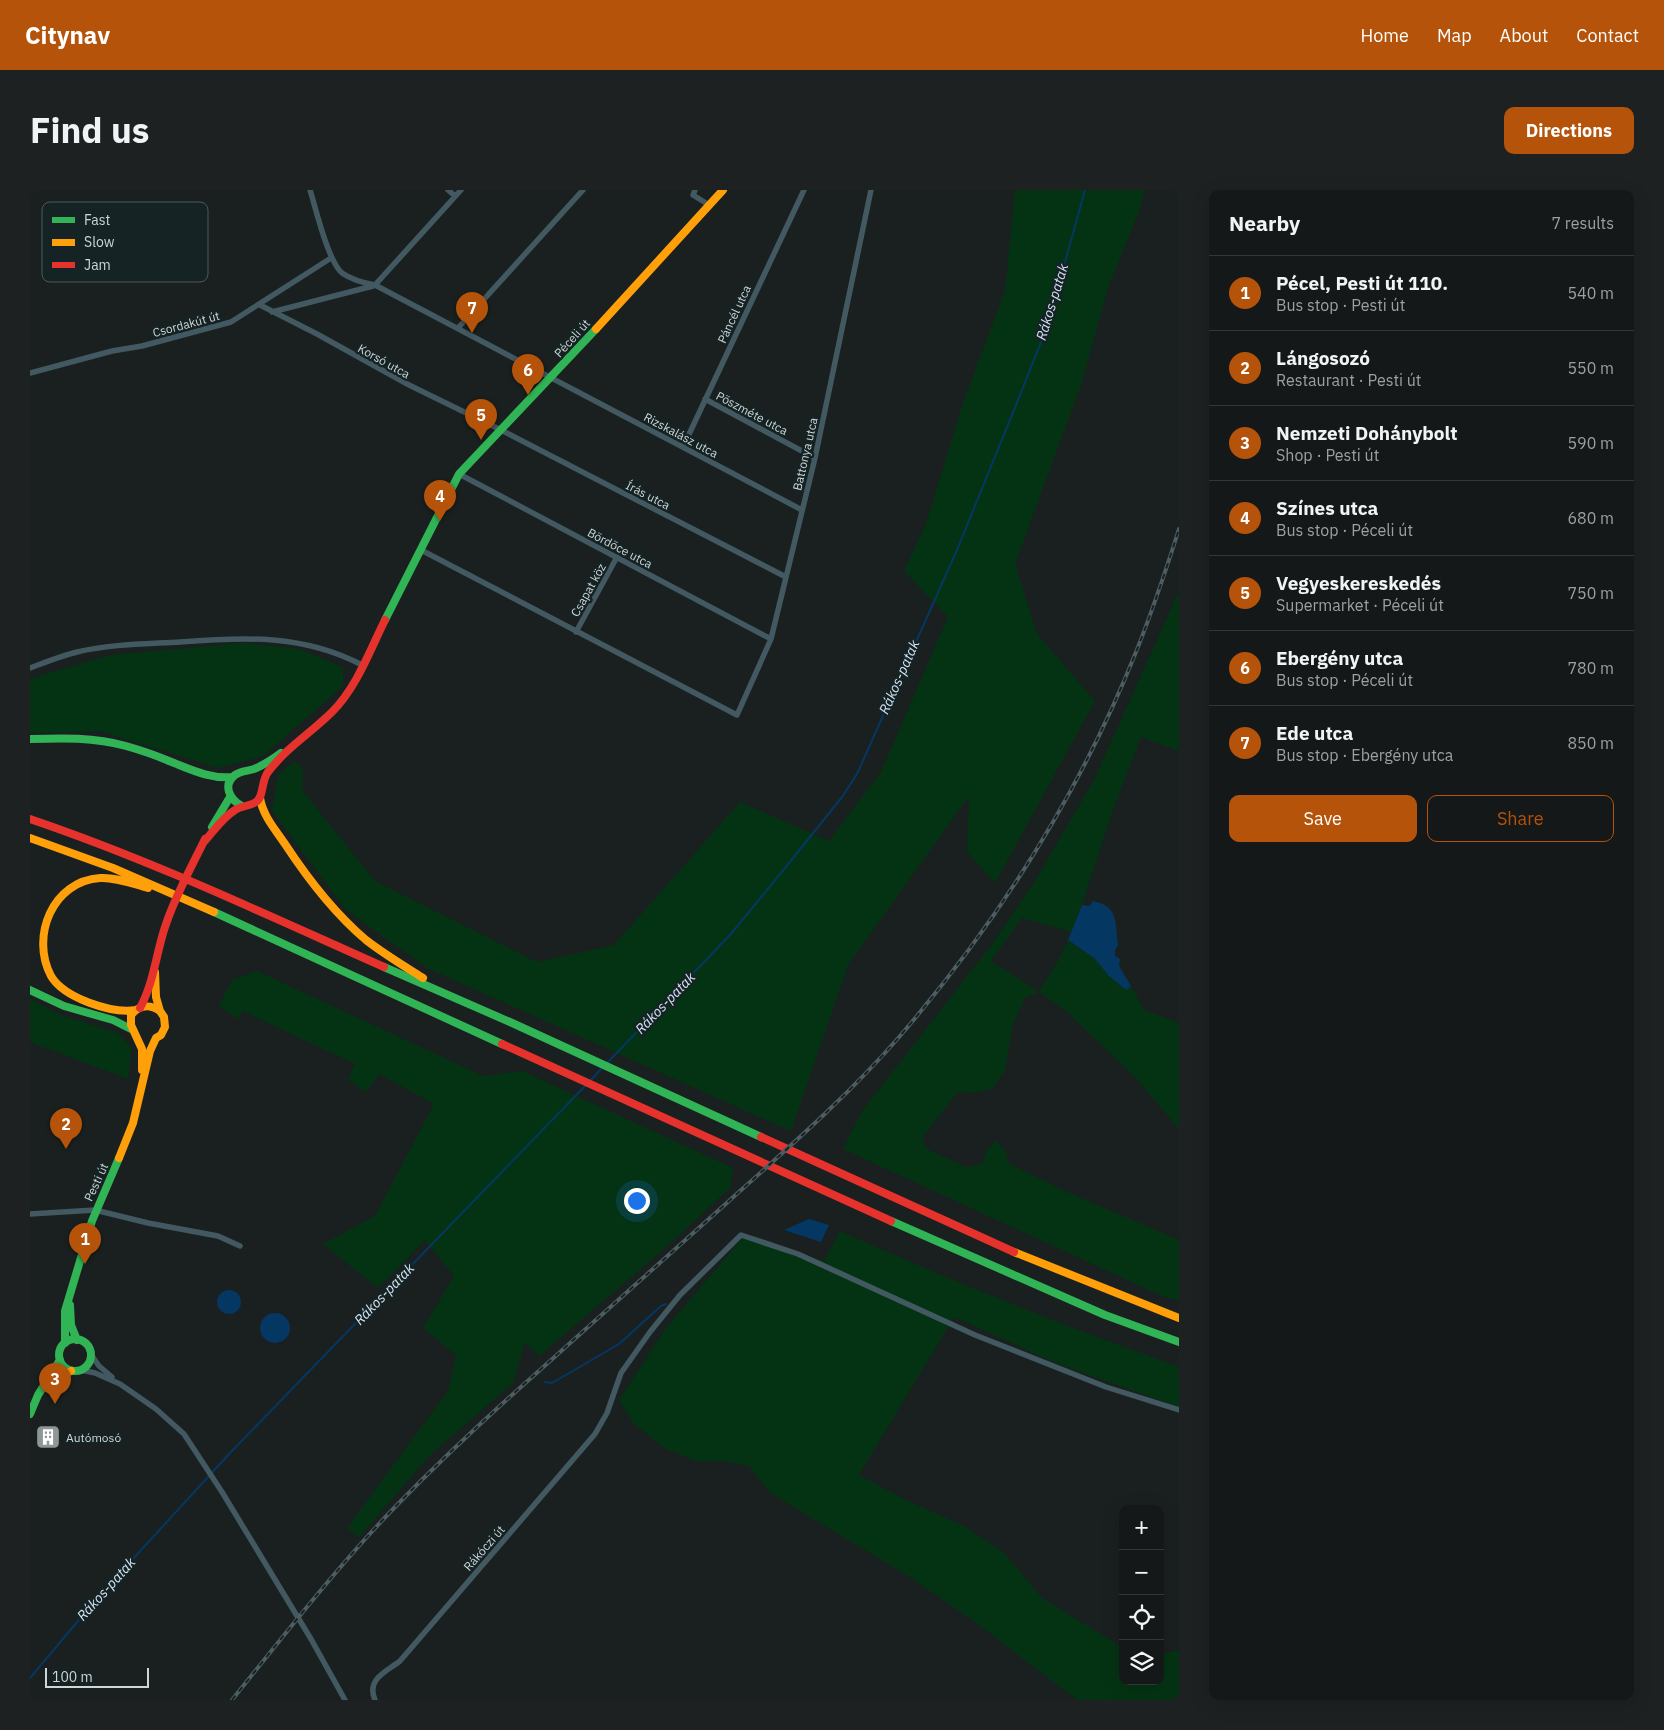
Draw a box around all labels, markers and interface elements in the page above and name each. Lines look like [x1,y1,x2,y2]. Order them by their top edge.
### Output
text: Citynav [25,19,110,51]
text: Home [1361,24,1409,47]
text: Map [1437,24,1472,47]
text: About [1500,24,1548,47]
text: Contact [1576,24,1639,47]
text: Find us [30,107,149,153]
button: Directions [1504,107,1634,154]
legend [42,202,208,282]
text: Nearby [1229,209,1300,237]
text: Fast [84,211,110,229]
text: 7 results [1551,213,1614,233]
text: Slow [84,233,115,251]
text: Jam [84,256,111,274]
water label: Rákos-patak [1032,261,1072,342]
text: Pécel, Pesti út 110. [1276,271,1448,295]
street label: Páncél utca [714,282,754,345]
text: 1 [1240,283,1250,303]
text: 540 m [1567,283,1614,303]
pin: 7 [456,292,488,333]
text: Bus stop · Pesti út [1276,295,1405,315]
street label: Csordakút út [151,308,221,340]
street label: Péceli út [551,316,593,360]
street label: Korsó utca [355,341,413,382]
text: Lángosozó [1276,346,1370,370]
pin: 6 [512,354,544,395]
text: 2 [1240,358,1250,378]
text: 550 m [1567,358,1614,378]
text: Restaurant · Pesti út [1276,370,1421,390]
street label: Pöszméte utca [714,388,791,438]
pin: 5 [465,399,497,440]
street label: Rizskalász utca [641,409,721,461]
street label: Battonya utca [789,415,821,492]
text: Nemzeti Dohánybolt [1276,421,1458,445]
text: 3 [1240,433,1250,453]
text: 590 m [1567,433,1614,453]
text: Shop · Pesti út [1276,445,1379,465]
street label: Írás utca [623,477,673,513]
pin: 4 [424,480,456,521]
text: Színes utca [1276,496,1378,520]
text: 4 [1240,508,1250,528]
text: 680 m [1567,508,1614,528]
text: Bus stop · Péceli út [1276,520,1413,540]
street label: Bördöce utca [585,525,656,572]
street label: Csapat köz [567,560,609,619]
text: Vegyeskereskedés [1276,571,1441,595]
text: 5 [1240,583,1250,603]
text: 750 m [1567,583,1614,603]
text: Supermarket · Péceli út [1276,595,1444,615]
water label: Rákos-patak [875,637,924,717]
text: Ebergény utca [1276,646,1403,670]
text: 6 [1240,658,1250,678]
text: 780 m [1567,658,1614,678]
text: Bus stop · Péceli út [1276,670,1413,690]
text: Ede utca [1276,721,1353,745]
text: 7 [1240,733,1250,753]
text: 850 m [1567,733,1614,753]
text: Bus stop · Ebergény utca [1276,745,1453,765]
button: Save [1229,795,1417,842]
button: Share [1427,795,1614,842]
water label: Rákos-patak [631,968,699,1038]
pin: 2 [50,1108,82,1149]
street label: Pesti út [81,1160,111,1204]
your location [624,1188,650,1214]
pin: 1 [69,1223,101,1264]
water label: Rákos-patak [350,1259,418,1329]
pin: 3 [39,1363,71,1404]
building icon: Autómosó [35,1424,61,1450]
place label: Autómosó [66,1430,121,1445]
map controls [1119,1505,1164,1685]
button: + [1119,1505,1164,1550]
street label: Rákóczi út [460,1522,508,1574]
button: − [1119,1550,1164,1595]
water label: Rákos-patak [73,1553,140,1624]
button: locate [1119,1595,1164,1640]
button: layers [1119,1640,1164,1685]
scale bar [45,1665,149,1688]
text: 100 m [52,1668,93,1686]

